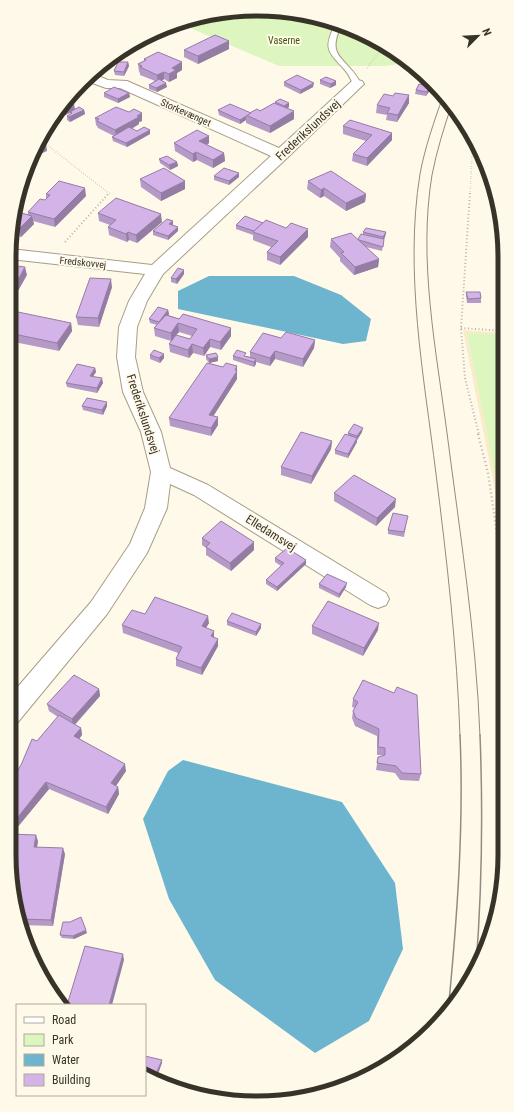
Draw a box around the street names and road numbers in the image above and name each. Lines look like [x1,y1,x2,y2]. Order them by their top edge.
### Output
street label: Storkevænget [159,96,213,129]
street label: Frederikslundsvej [273,97,343,163]
street label: Fredskovvej [59,255,107,270]
street label: Frederikslundsvej [124,372,162,456]
street label: Elledamsvej [243,512,299,554]

